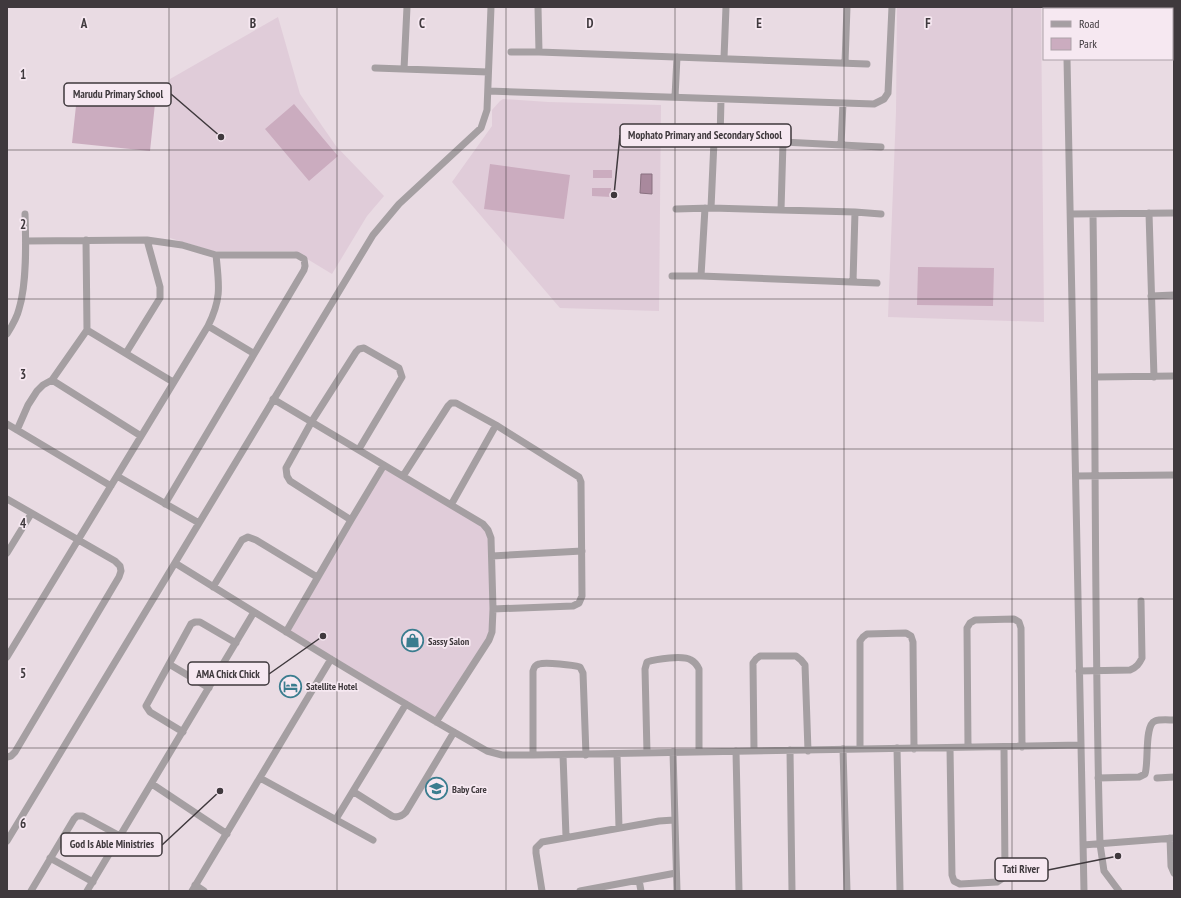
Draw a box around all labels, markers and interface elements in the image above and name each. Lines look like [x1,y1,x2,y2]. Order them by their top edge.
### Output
legend [1043,8,1173,60]
text: A [80,15,88,32]
text: B [250,15,256,32]
text: C [419,15,425,32]
text: D [587,15,594,32]
text: E [756,15,762,32]
text: F [925,15,931,32]
text: Road [1079,16,1099,31]
text: Park [1079,36,1097,51]
text: 1 [20,66,26,83]
callout: Marudu Primary School [64,83,171,106]
text: Marudu Primary School [73,87,163,101]
callout: Mophato Primary and Secondary School [620,124,791,147]
text: Mophato Primary and Secondary School [628,128,782,142]
text: 2 [20,216,26,233]
text: 3 [20,366,26,383]
text: 4 [20,515,27,532]
shop icon: Sassy Salon [400,628,426,654]
place label: Sassy Salon [428,635,470,648]
callout: AMA Chick Chick [188,662,269,685]
text: 5 [20,665,26,682]
text: AMA Chick Chick [195,667,260,681]
hotel icon: Satellite Hotel [278,673,304,699]
place label: Satellite Hotel [306,680,358,693]
school or university icon: Baby Care [424,776,450,802]
place label: Baby Care [452,783,487,796]
text: 6 [20,815,26,832]
callout: God Is Able Ministries [61,833,162,856]
text: God Is Able Ministries [70,837,154,851]
callout: Tati River [995,858,1048,881]
text: Tati River [1002,862,1040,876]

